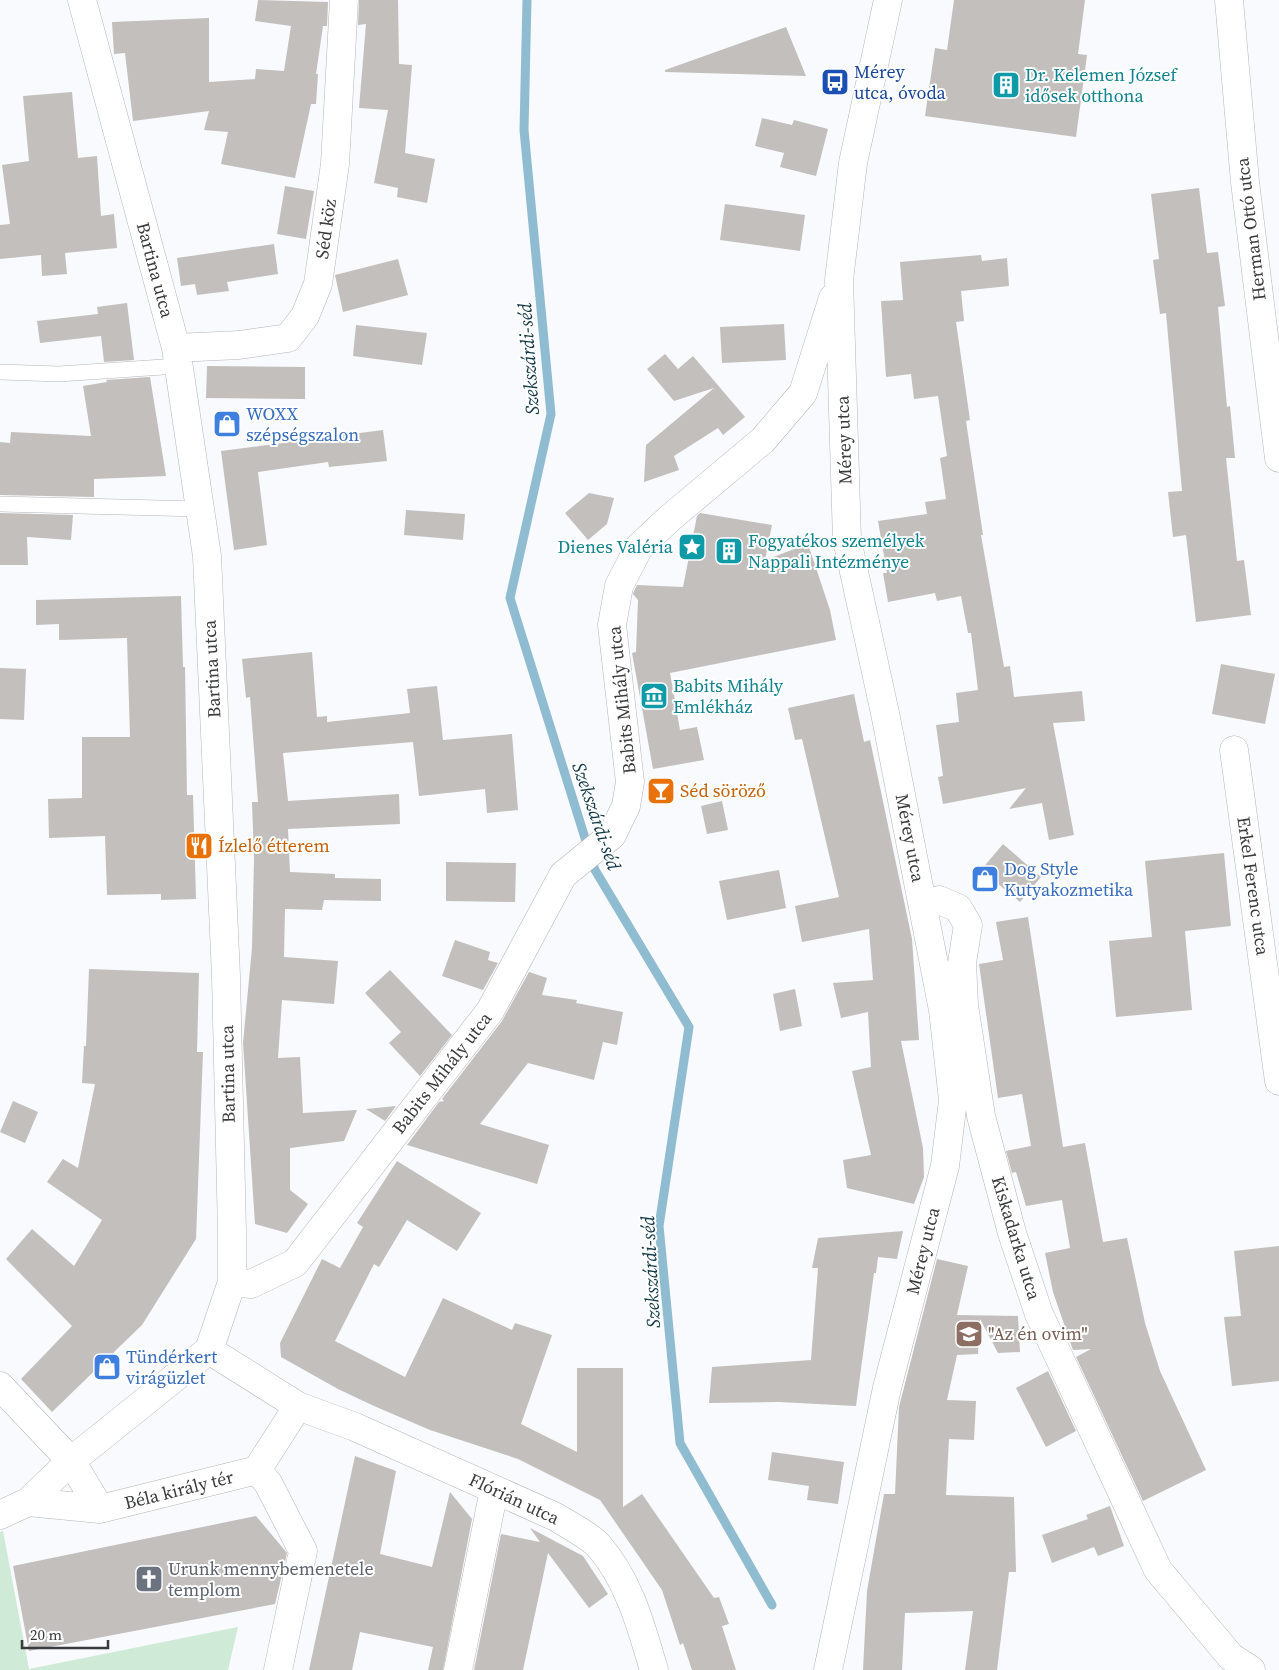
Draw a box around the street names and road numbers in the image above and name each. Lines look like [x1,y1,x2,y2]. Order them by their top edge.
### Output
street label: Herman Ottó utca [1229,155,1272,302]
street label: Séd köz [309,197,342,261]
street label: Bartina utca [131,219,180,321]
street label: Mérey utca [829,394,858,485]
street label: Bartina utca [196,619,227,719]
street label: Babits Mihály utca [601,624,642,775]
street label: Mérey utca [890,792,931,885]
street label: Erkel Ferenc utca [1231,815,1276,958]
street label: Babits Mihály utca [386,1006,498,1139]
street label: Bartina utca [214,1024,241,1123]
street label: Kiskadarka utca [986,1173,1047,1304]
street label: Mérey utca [900,1204,946,1297]
street label: Béla király tér [122,1464,237,1515]
street label: Flórián utca [465,1467,564,1531]

